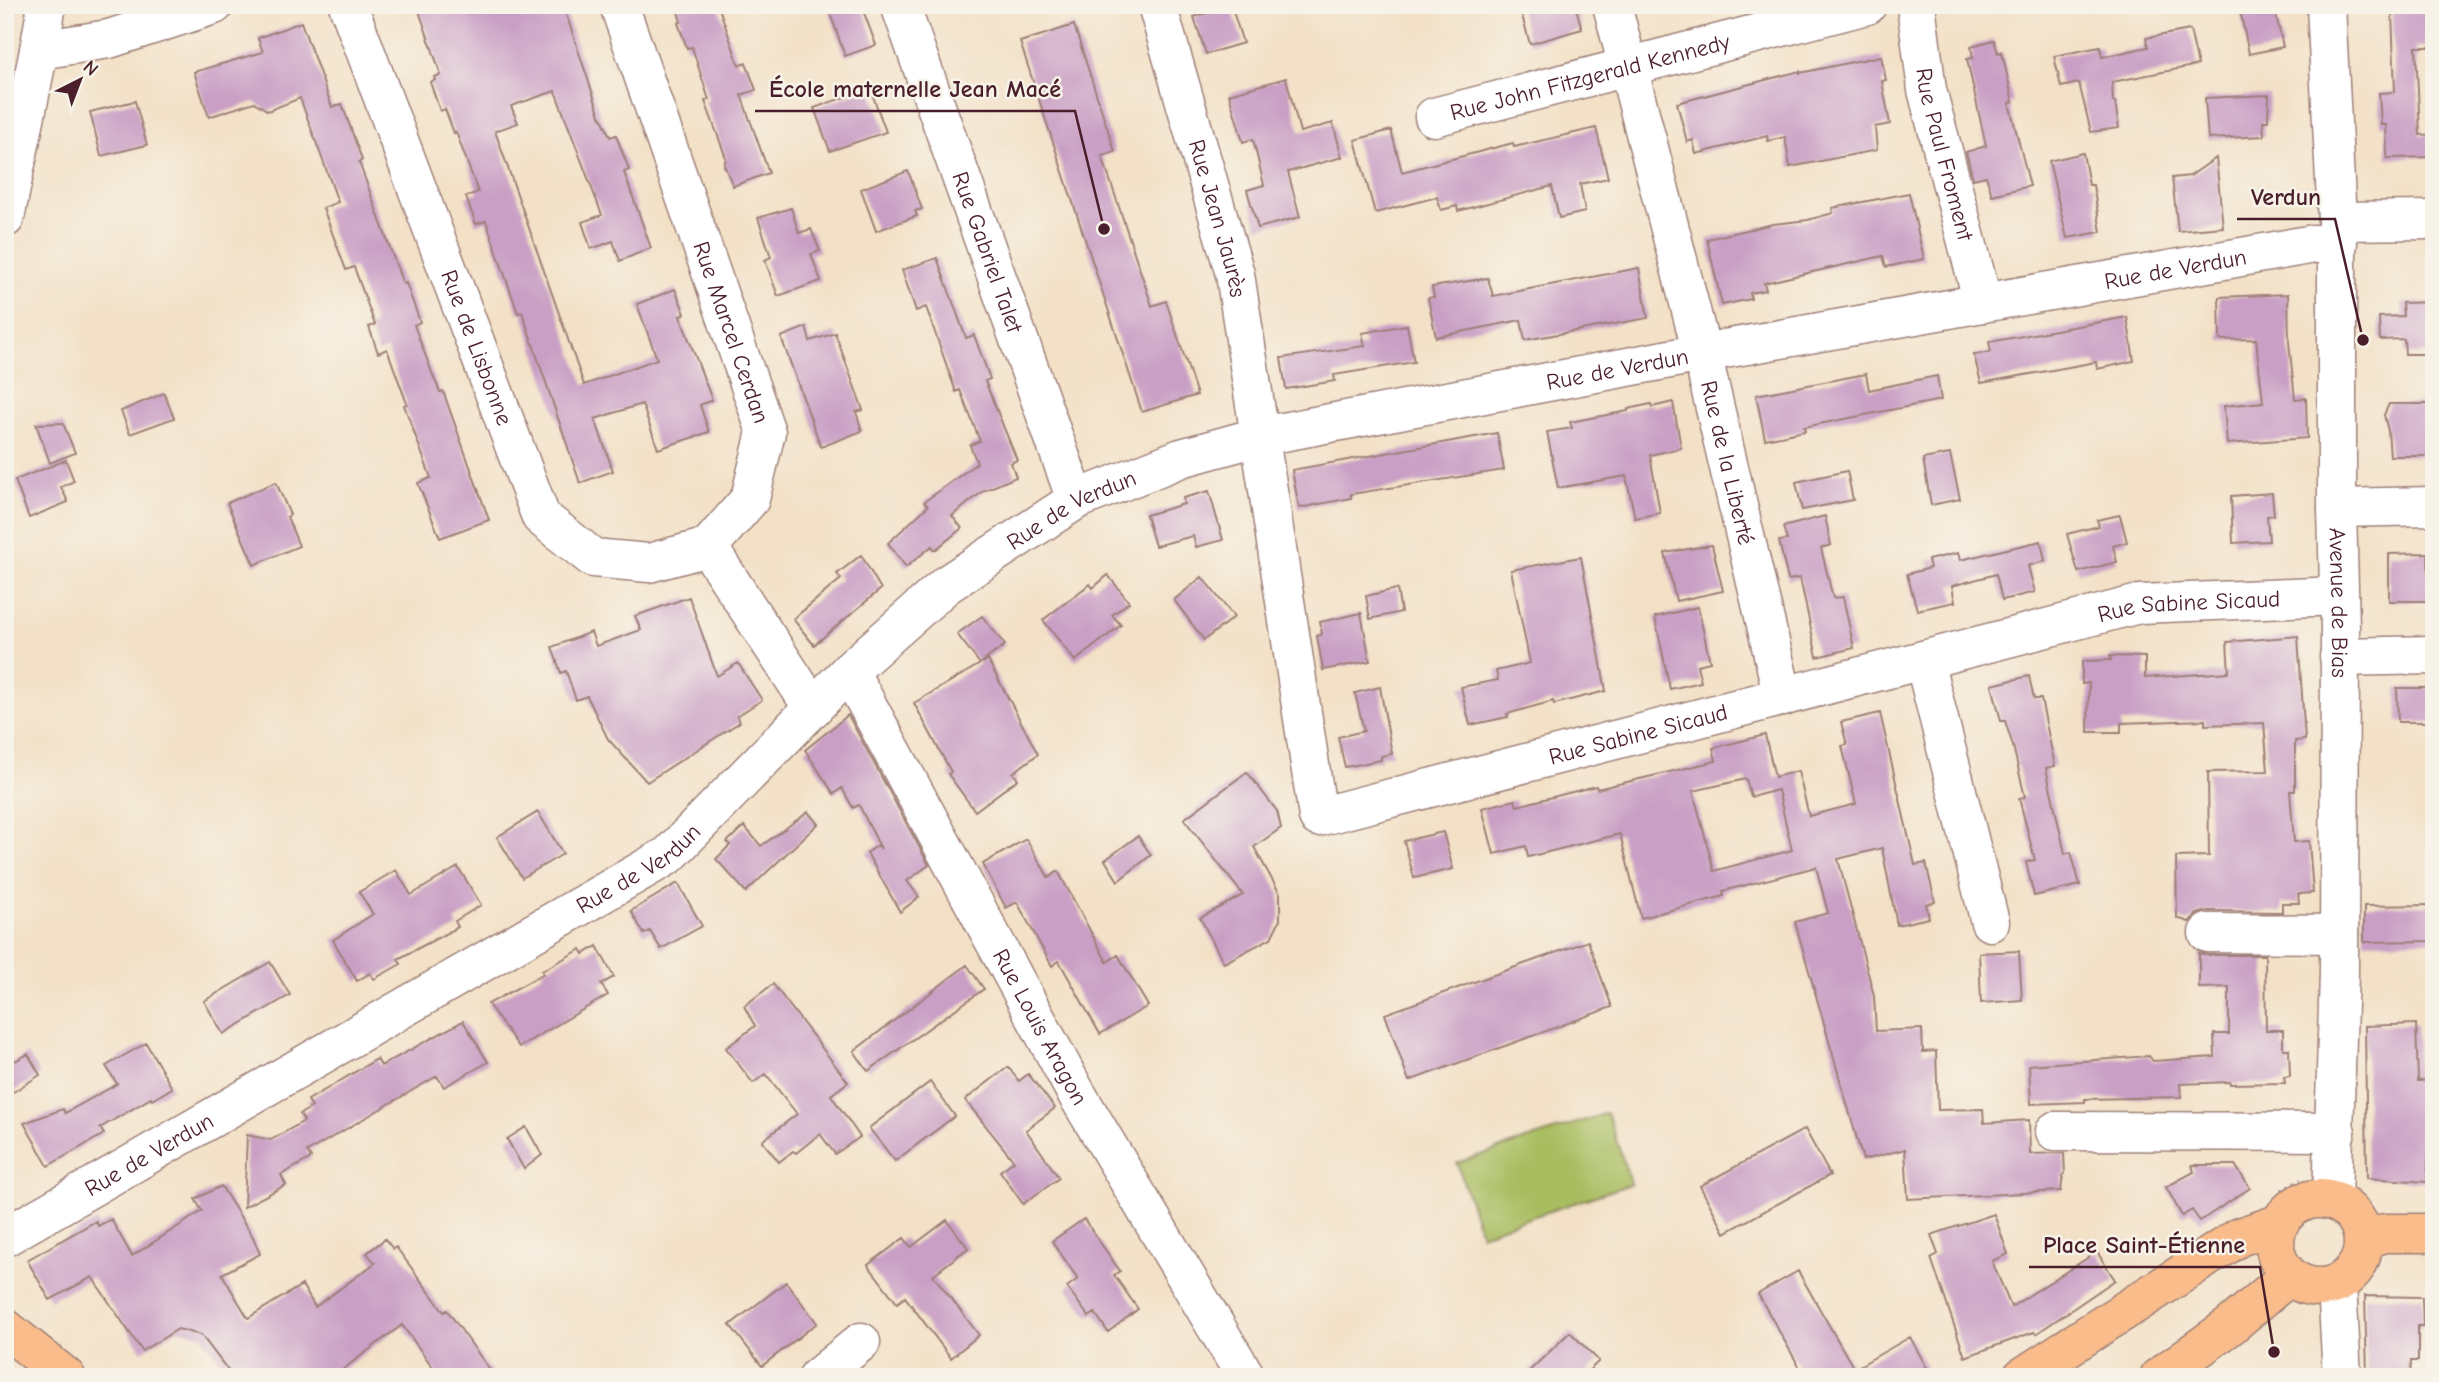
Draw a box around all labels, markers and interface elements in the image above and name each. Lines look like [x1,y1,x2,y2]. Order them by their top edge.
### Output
street label: Rue John Fitzgerald Kennedy [1447,27,1733,126]
north arrow [46,46,116,116]
text: N [79,56,103,80]
callout: École maternelle Jean Macé [755,66,1075,111]
street label: Rue Paul Froment [1911,66,1980,245]
text: École maternelle Jean Macé [769,75,1061,103]
street label: Rue Jean Jaurès [1183,136,1252,299]
street label: Rue Gabriel Talet [947,168,1029,337]
callout: Verdun [2237,174,2335,219]
text: Verdun [2251,183,2321,211]
street label: Rue Marcel Cerdan [688,238,775,427]
street label: Rue de Verdun [2102,243,2248,295]
street label: Rue de Lisbonne [436,266,519,429]
street label: Rue de Verdun [1544,342,1690,396]
street label: Rue de la Liberté [1695,378,1760,547]
street label: Rue de Verdun [1001,464,1140,555]
street label: Avenue de Bias [2324,527,2354,678]
street label: Rue Sabine Sicaud [2095,585,2281,628]
street label: Rue Sabine Sicaud [1546,698,1730,770]
street label: Rue de Verdun [571,818,706,919]
street label: Rue Louis Aragon [987,944,1094,1110]
street label: Rue de Verdun [80,1107,218,1202]
callout: Place Saint-Étienne [2029,1222,2260,1267]
text: Place Saint-Étienne [2043,1231,2245,1259]

